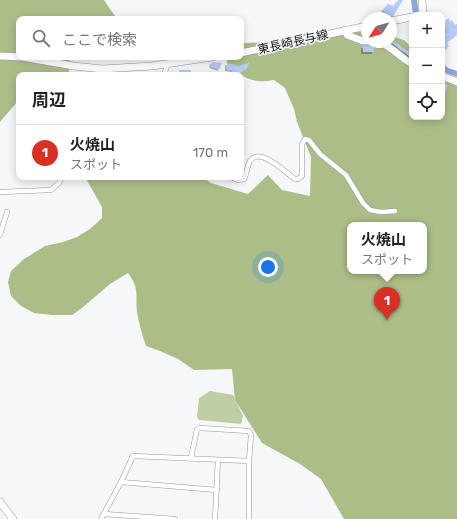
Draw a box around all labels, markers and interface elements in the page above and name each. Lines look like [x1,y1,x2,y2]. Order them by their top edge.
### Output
north arrow [361,12,397,48]
map controls [409,12,445,120]
button: + [409,12,445,48]
search box [16,16,244,60]
icon: search [30,27,52,49]
street label: 東長崎長与線 [256,27,330,57]
text: ここで検索 [62,31,137,49]
button: − [409,48,445,84]
button: locate [409,84,445,120]
text: 周辺 [32,90,66,110]
text: 火焼山 [70,136,115,154]
text: 1 [42,145,48,160]
text: 170 m [193,145,228,160]
text: スポット [70,157,122,172]
popup [347,222,427,274]
text: 火焼山 [361,231,406,249]
text: スポット [361,252,413,267]
your location [258,257,278,277]
pin: 1 [374,287,400,320]

